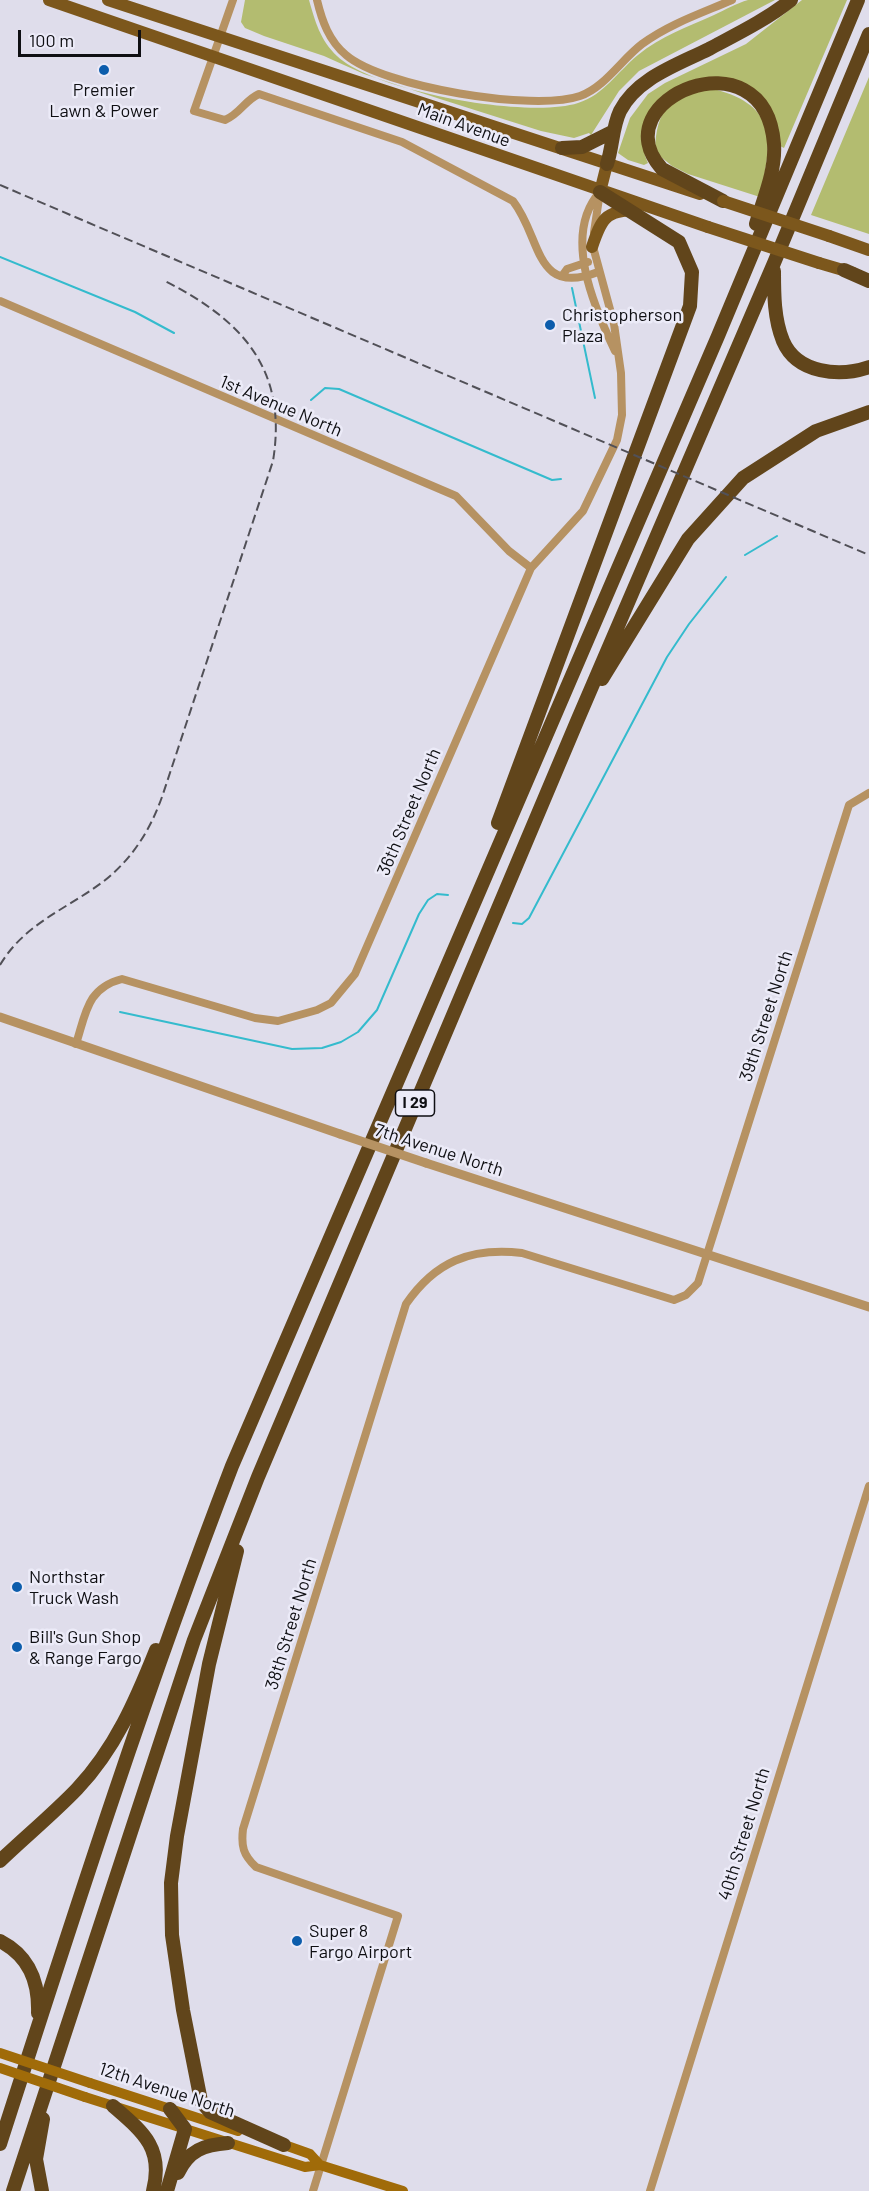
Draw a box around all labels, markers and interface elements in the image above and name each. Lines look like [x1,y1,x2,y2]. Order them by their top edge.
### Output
scale bar [21,18,144,56]
text: 100 m [29,29,74,51]
marker: Premier Lawn & Power [97,63,111,77]
place label: Premier Lawn & Power [49,79,159,122]
street label: Main Avenue [415,98,513,152]
place label: Christopherson Plaza [562,304,682,346]
marker: Christopherson Plaza [543,318,557,332]
street label: 1st Avenue North [217,370,345,442]
street label: 36th Street North [372,745,446,879]
street label: 39th Street North [735,948,797,1084]
road number: I 29 [396,1090,434,1116]
street label: 7th Avenue North [372,1119,506,1181]
street label: 38th Street North [261,1556,321,1692]
place label: Northstar Truck Wash [29,1566,119,1608]
marker: Northstar Truck Wash [10,1580,24,1594]
place label: Bill's Gun Shop & Range Fargo [29,1626,142,1668]
marker: Bill's Gun Shop & Range Fargo [10,1640,24,1654]
street label: 40th Street North [714,1765,774,1903]
place label: Super 8 Fargo Airport [309,1920,412,1962]
marker: Super 8 Fargo Airport [290,1934,304,1948]
street label: 12th Avenue North [96,2058,238,2122]

